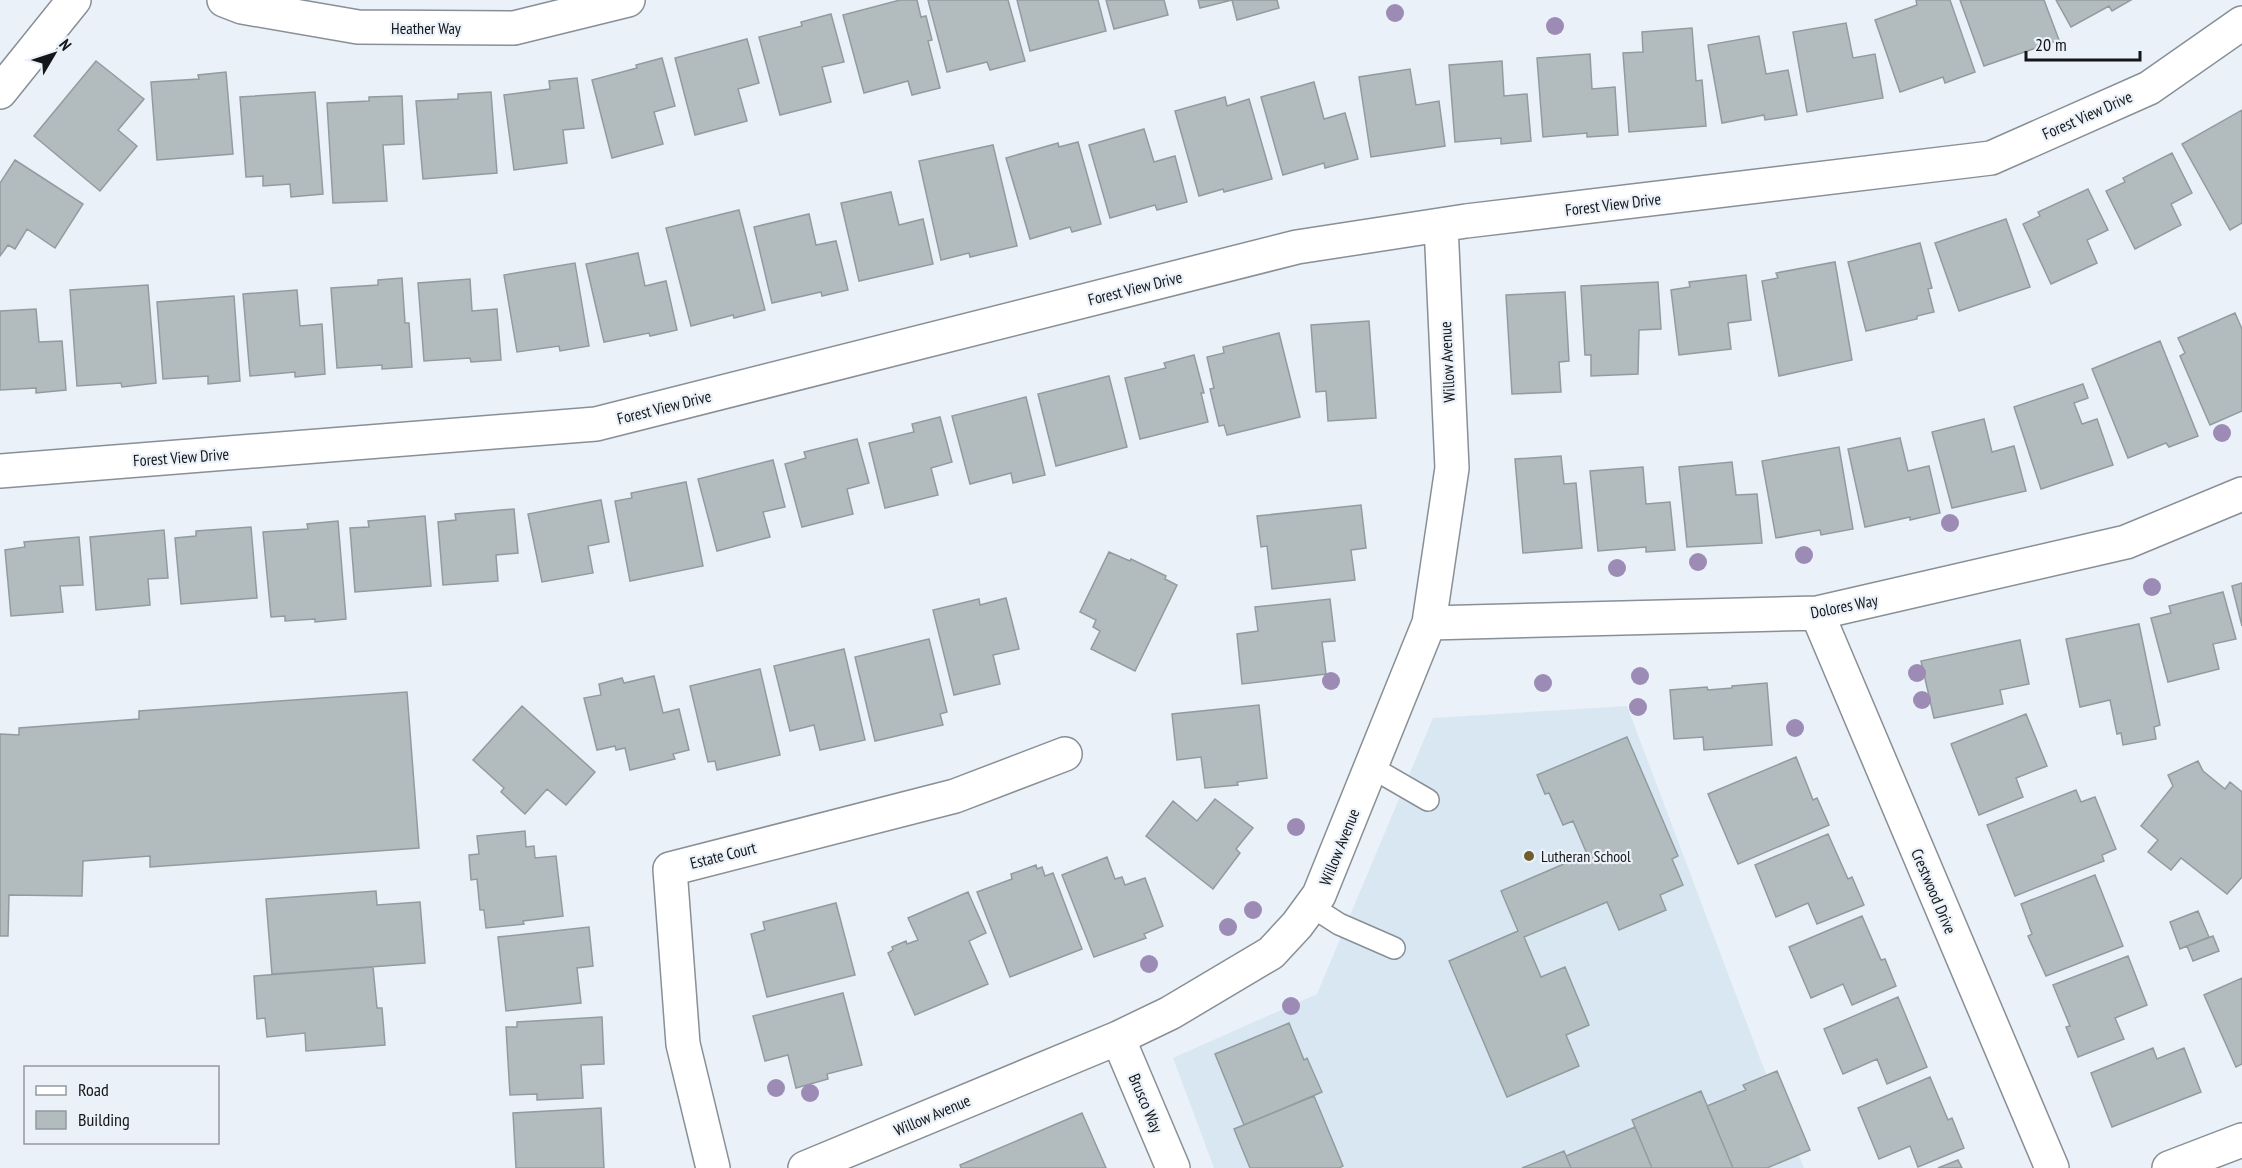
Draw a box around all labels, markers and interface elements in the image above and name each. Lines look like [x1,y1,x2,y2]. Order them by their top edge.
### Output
street label: Heather Way [391,18,461,38]
north arrow [24,24,84,84]
scale bar [2026,24,2140,62]
text: 20 m [2035,33,2067,56]
text: N [55,35,76,54]
street label: Forest View Drive [2039,86,2135,144]
street label: Forest View Drive [1564,188,1662,220]
street label: Forest View Drive [1086,267,1184,309]
street label: Willow Avenue [1435,321,1459,403]
street label: Forest View Drive [615,386,713,428]
street label: Forest View Drive [132,444,230,470]
street label: Dolores Way [1809,590,1879,622]
street label: Willow Avenue [1315,806,1363,888]
street label: Estate Court [688,837,759,873]
street label: Crestwood Drive [1907,845,1961,937]
place label: Lutheran School [1541,846,1631,866]
marker: Lutheran School [1522,849,1536,863]
legend [24,1066,219,1144]
street label: Brusco Way [1125,1070,1167,1136]
text: Road [78,1078,109,1101]
street label: Willow Avenue [891,1090,973,1140]
text: Building [78,1108,130,1131]

